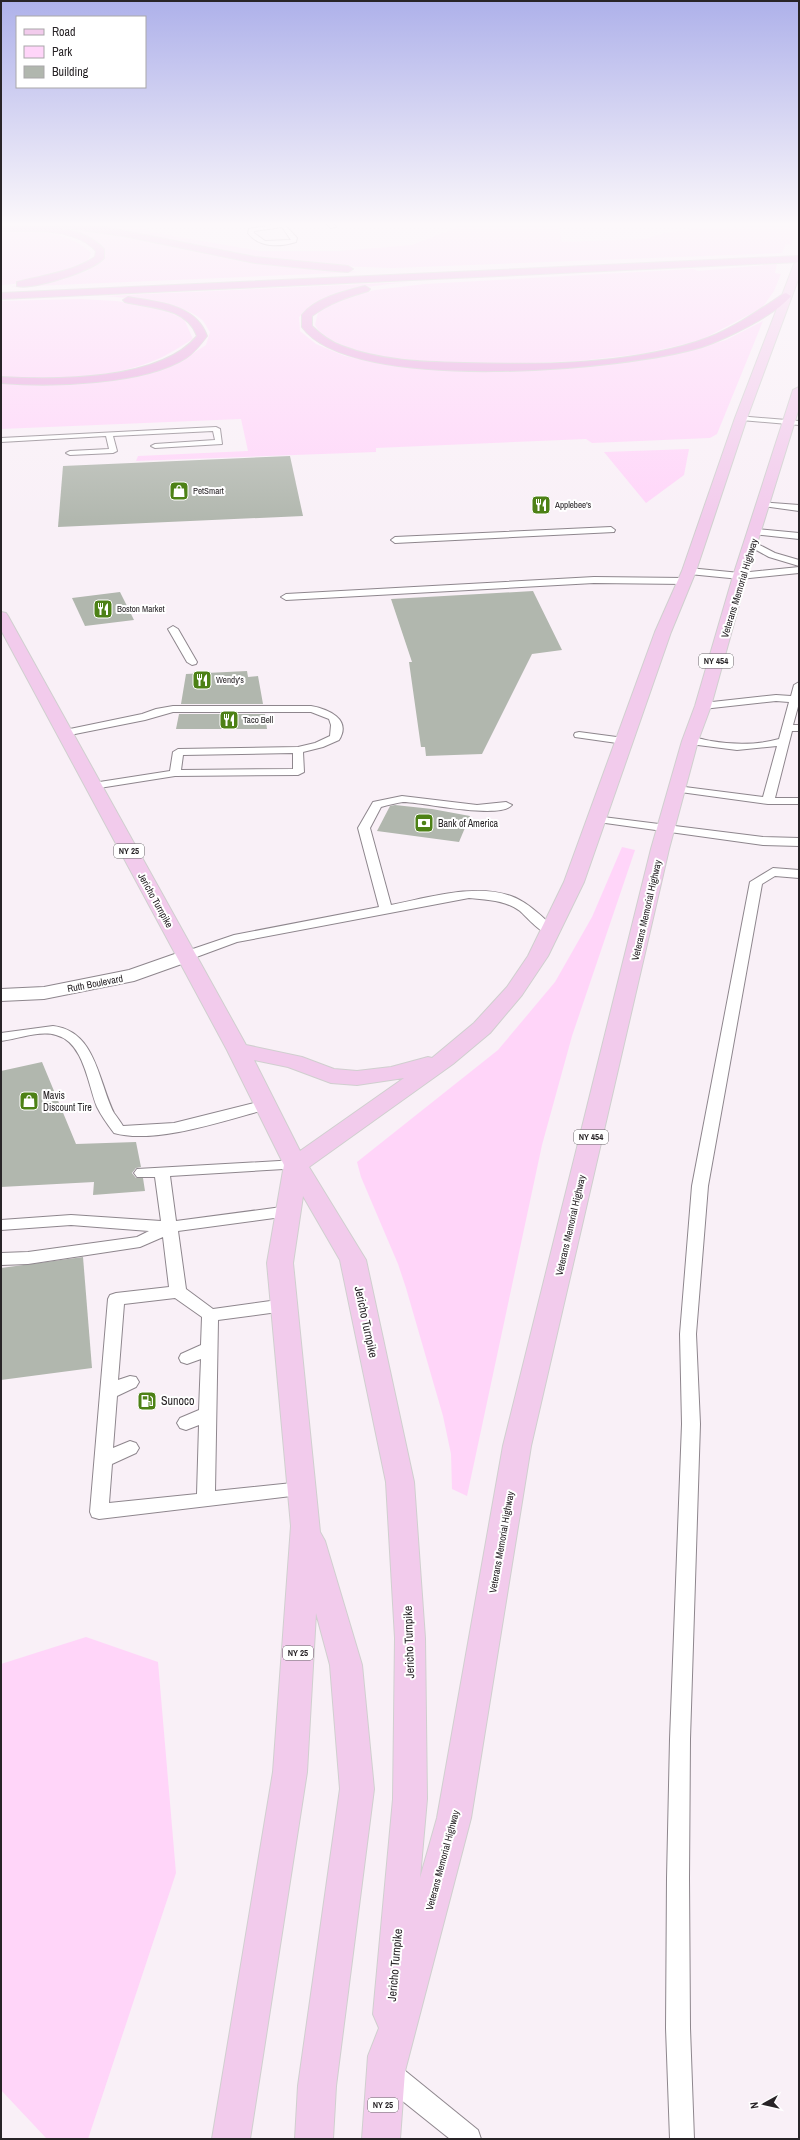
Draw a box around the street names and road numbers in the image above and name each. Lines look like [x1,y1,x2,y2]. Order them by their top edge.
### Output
street label: Veterans Memorial Highway [718,536,761,639]
road number: NY 454 [699,654,733,668]
road number: NY 25 [114,844,144,858]
street label: Veterans Memorial Highway [629,858,665,962]
street label: Jericho Turnpike [135,871,176,930]
street label: Ruth Boulevard [66,972,124,995]
road number: NY 454 [574,1130,608,1144]
street label: Veterans Memorial Highway [553,1173,589,1277]
street label: Jericho Turnpike [351,1285,381,1359]
street label: Veterans Memorial Highway [486,1489,517,1594]
street label: Jericho Turnpike [400,1605,418,1679]
road number: NY 25 [283,1646,313,1660]
street label: Veterans Memorial Highway [423,1808,462,1912]
street label: Jericho Turnpike [384,1928,406,2002]
road number: NY 25 [368,2098,398,2112]

